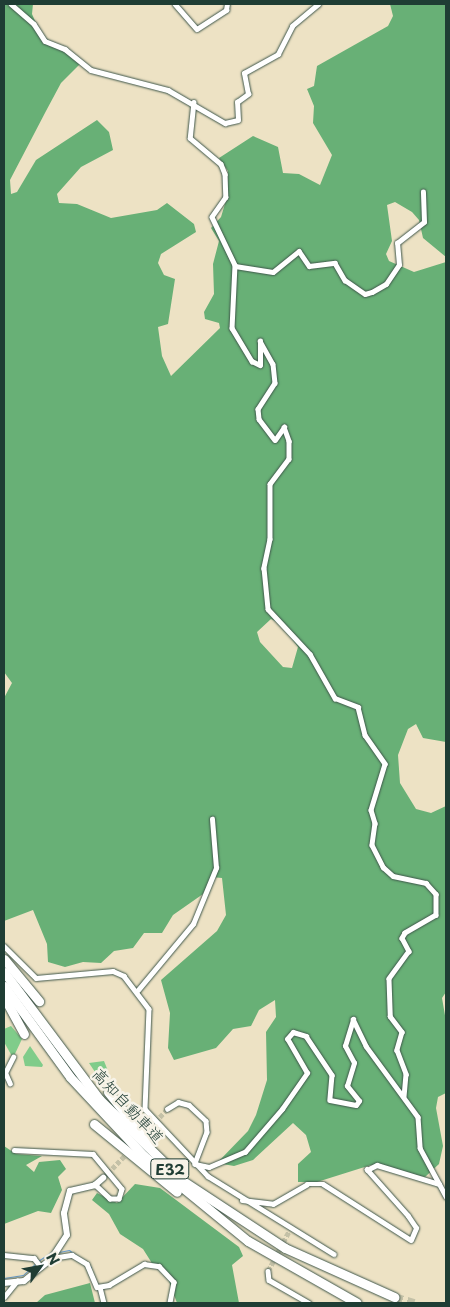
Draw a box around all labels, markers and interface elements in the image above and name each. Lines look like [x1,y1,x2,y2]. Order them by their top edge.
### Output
street label: 高知自動車道 [89,1063,169,1147]
road number: E32 [150,1156,190,1182]
north arrow [15,1242,65,1292]
text: N [41,1249,65,1269]

